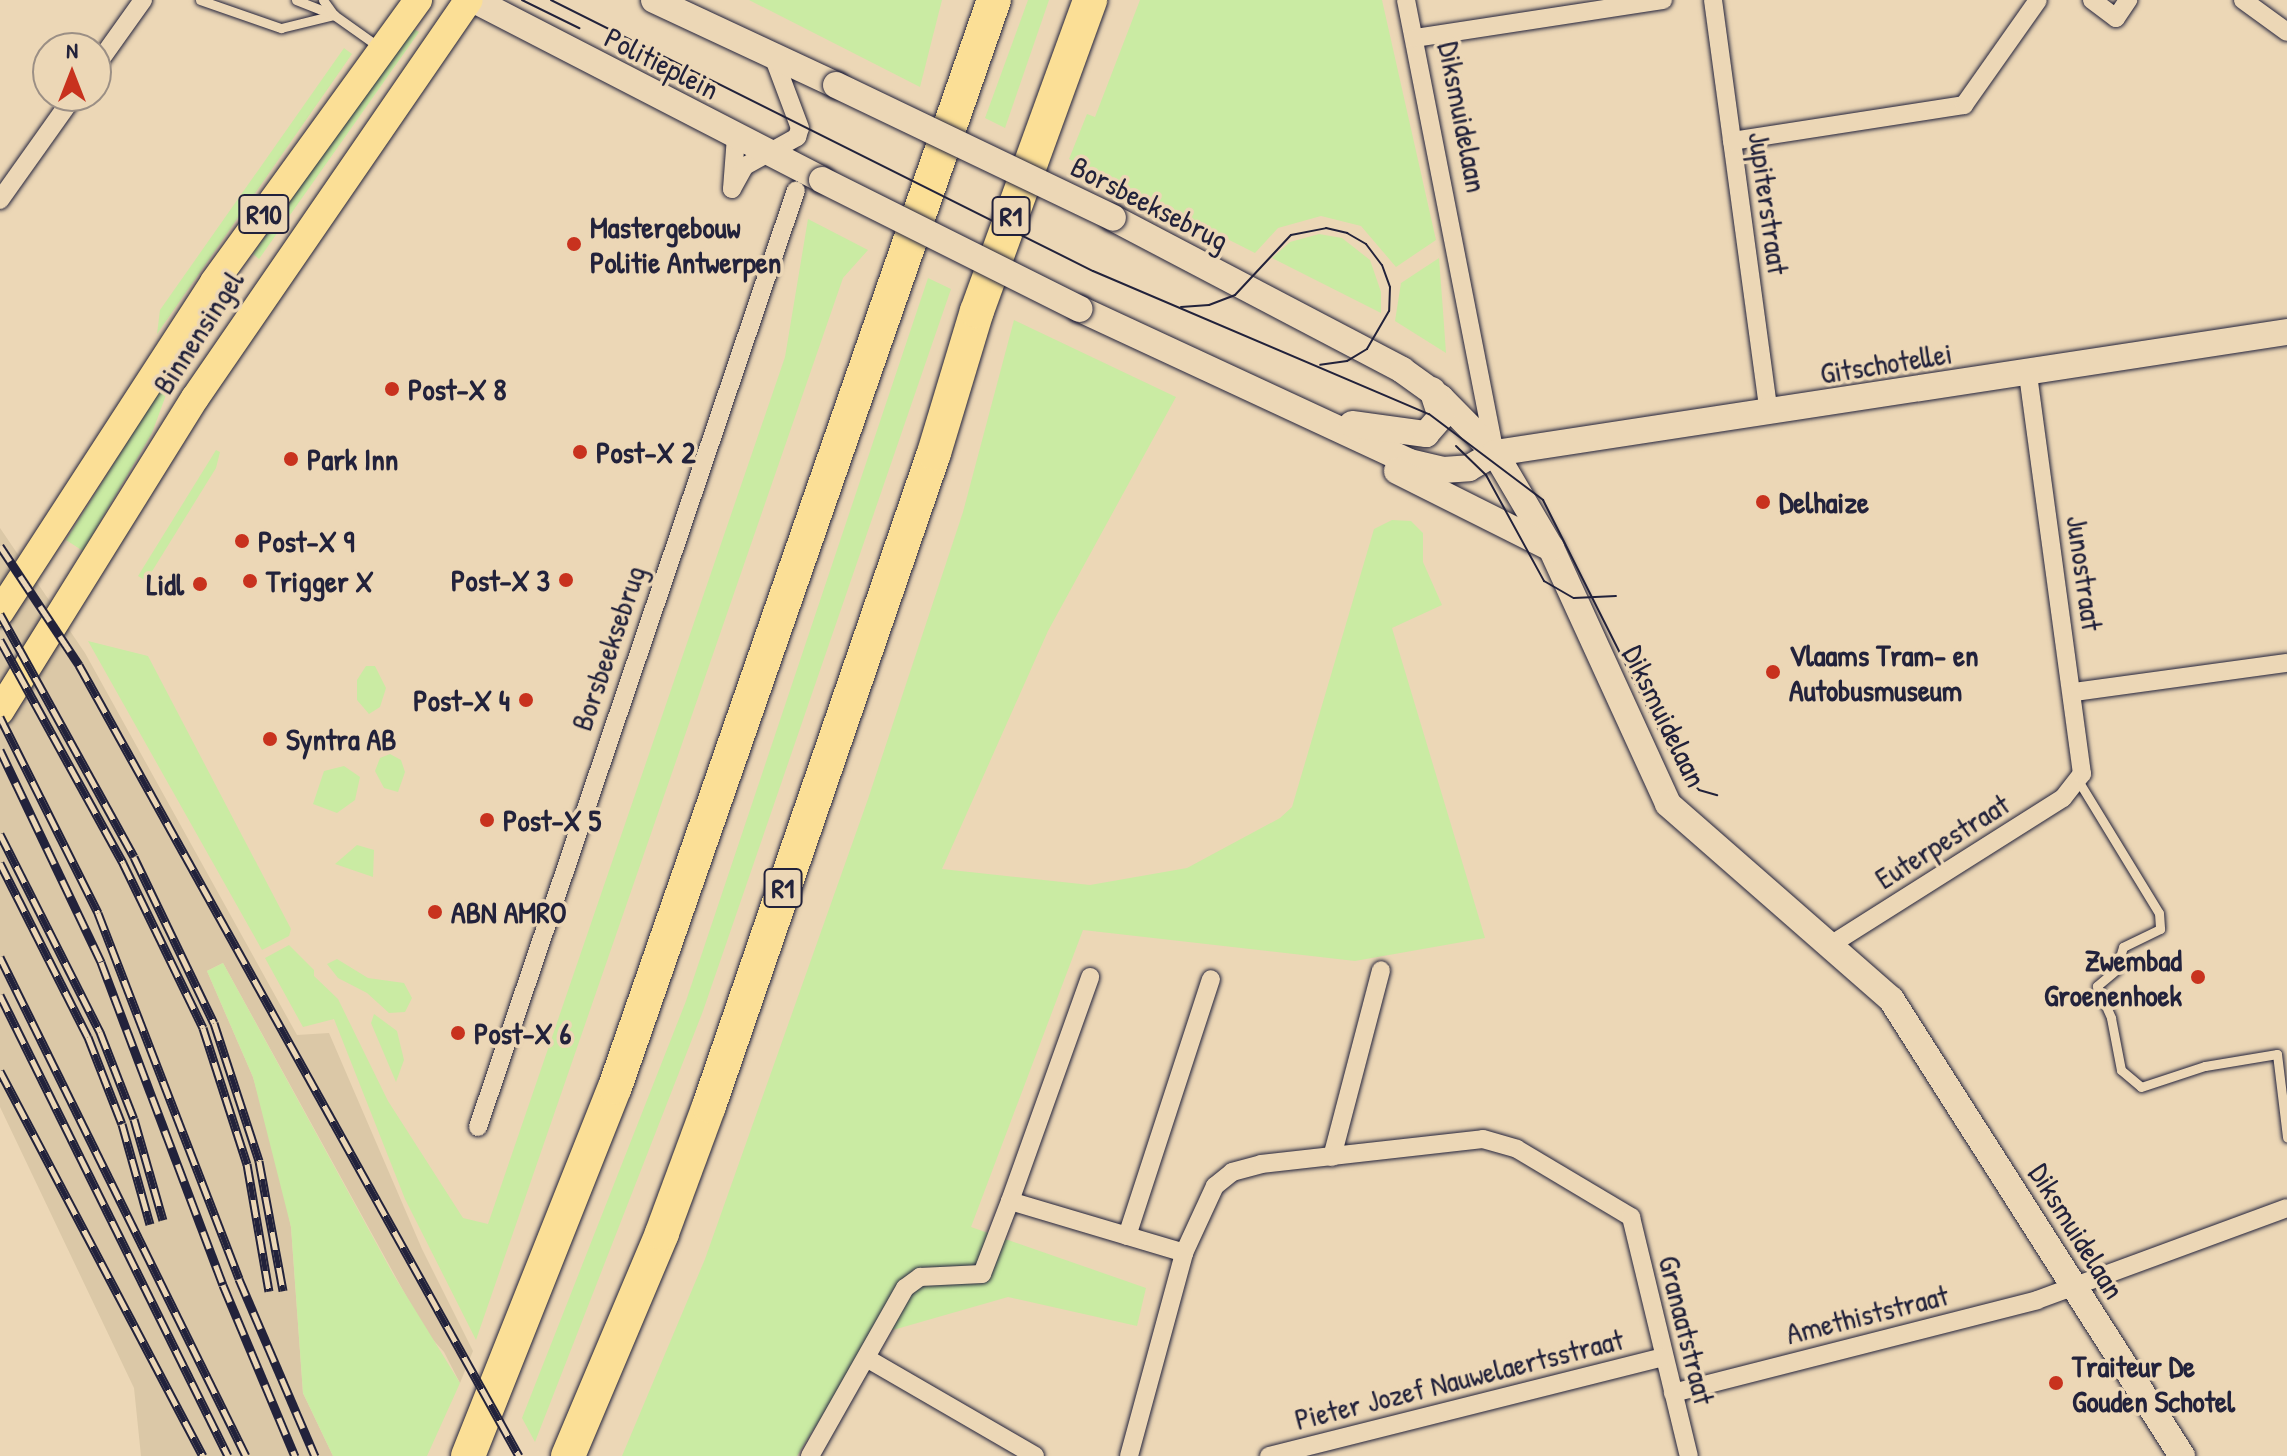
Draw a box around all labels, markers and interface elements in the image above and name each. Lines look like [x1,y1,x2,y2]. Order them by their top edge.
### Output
street label: Politieplein [599,19,725,107]
north arrow [32,32,112,112]
text: N [66,35,78,65]
street label: Diksmuidelaan [1431,39,1495,195]
street label: Jupiterstraat [1741,129,1797,277]
street label: Borsbeeksebrug [1065,148,1235,258]
road number: R10 [238,190,290,238]
road number: R1 [991,192,1031,240]
place label: Mastergebouw Politie Antwerpen [590,209,781,280]
marker: Mastergebouw Politie Antwerpen [565,235,583,253]
street label: Binnensingel [145,264,251,400]
street label: Gitschotellei [1817,335,1955,391]
place label: Post-X 8 [408,371,506,407]
marker: Post-X 8 [383,380,401,398]
place label: Post-X 2 [596,434,695,470]
place label: Park Inn [307,441,398,477]
marker: Post-X 2 [571,443,589,461]
marker: Park Inn [282,450,300,468]
place label: Delhaize [1779,484,1869,520]
marker: Delhaize [1754,493,1772,511]
street label: Junostraat [2059,513,2111,633]
place label: Post-X 9 [258,523,354,559]
marker: Post-X 9 [233,532,251,550]
street label: Borsbeeksebrug [563,561,653,735]
place label: Post-X 3 [451,562,550,598]
place label: Trigger X [266,563,373,599]
place label: Lidl [146,566,184,602]
marker: Post-X 3 [557,571,575,589]
marker: Trigger X [241,572,259,590]
marker: Lidl [191,575,209,593]
place label: Vlaams Tram- en Autobusmuseum [1789,637,1978,708]
street label: Diksmuidelaan [1615,639,1715,793]
marker: Vlaams Tram- en Autobusmuseum [1764,663,1782,681]
place label: Post-X 4 [413,682,510,718]
marker: Post-X 4 [517,691,535,709]
place label: Syntra AB [286,721,396,757]
marker: Syntra AB [261,730,279,748]
street label: Euterpestraat [1868,786,2016,896]
place label: Post-X 5 [503,802,601,838]
marker: Post-X 5 [478,811,496,829]
road number: R1 [763,864,803,912]
place label: ABN AMRO [451,894,566,930]
marker: ABN AMRO [426,903,444,921]
place label: Zwembad Groenenhoek [2044,942,2182,1012]
marker: Zwembad Groenenhoek [2189,968,2207,986]
place label: Post-X 6 [474,1015,571,1051]
marker: Post-X 6 [449,1024,467,1042]
street label: Diksmuidelaan [2021,1157,2133,1305]
street label: Granaatstraat [1651,1252,1723,1408]
street label: Amethiststraat [1782,1276,1952,1352]
street label: Pieter Jozef Nauwelaertsstraat [1291,1321,1627,1437]
place label: Traiteur De Gouden Schotel [2072,1348,2235,1418]
marker: Traiteur De Gouden Schotel [2047,1374,2065,1392]

